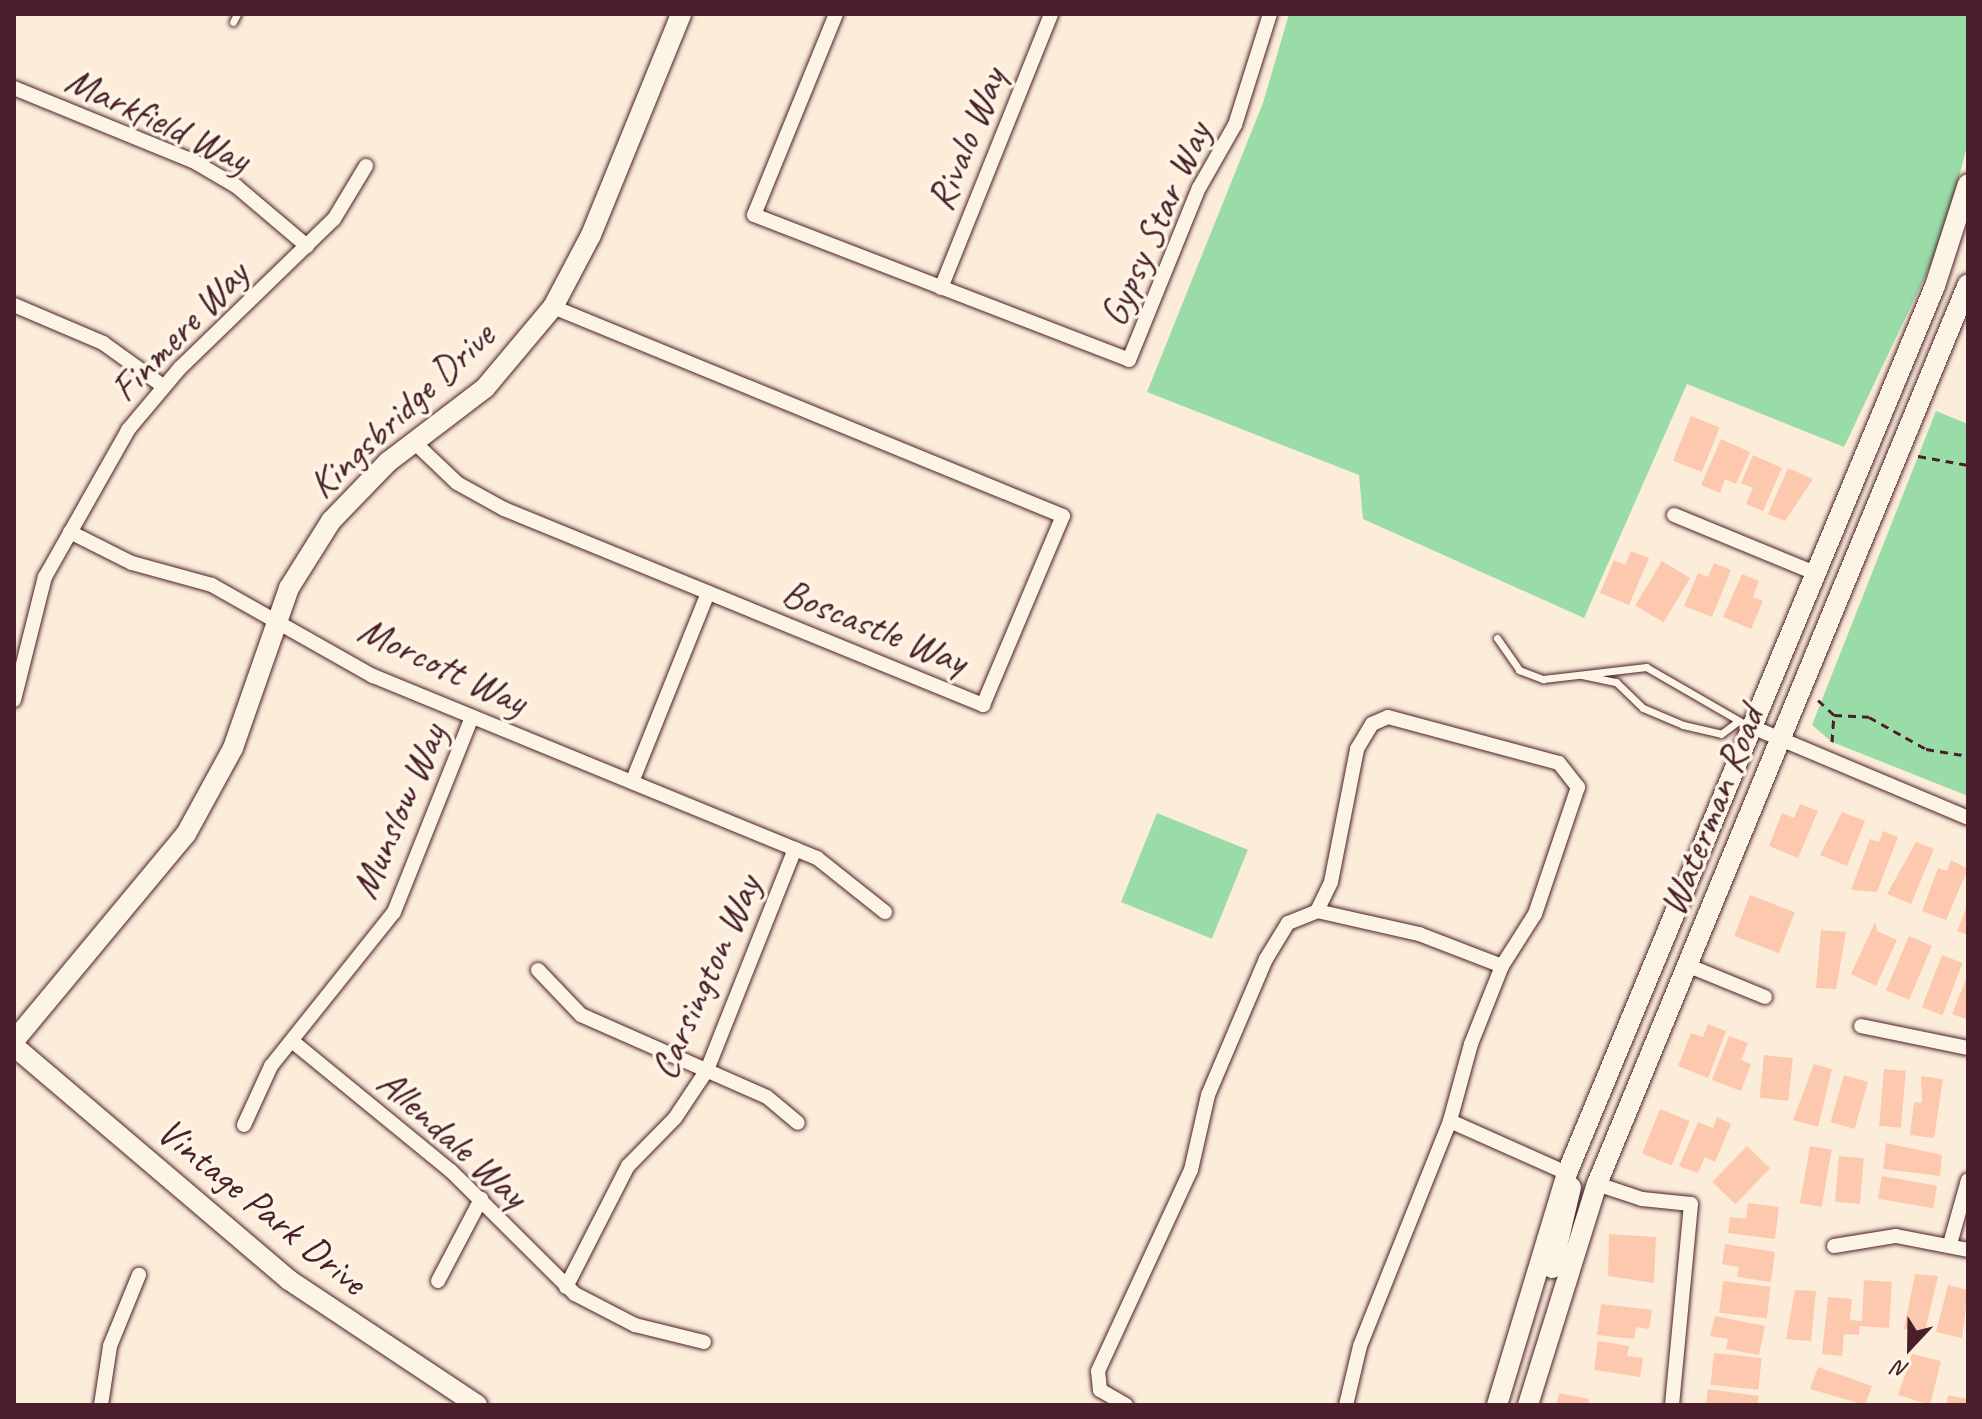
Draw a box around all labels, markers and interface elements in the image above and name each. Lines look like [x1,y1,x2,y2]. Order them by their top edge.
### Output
street label: Markfield Way [58,55,258,183]
street label: Rivalo Way [916,61,1016,217]
street label: Gypsy Star Way [1088,114,1222,334]
street label: Finmere Way [100,250,258,412]
street label: Kingsbridge Drive [298,312,504,508]
street label: Boscastle Way [776,567,974,685]
street label: Morcott Way [351,605,535,725]
street label: Waterman Road [1647,700,1775,922]
street label: Munslow Way [340,716,456,906]
street label: Carsington Way [639,868,771,1086]
street label: Allendale Way [368,1058,538,1218]
street label: Vintage Park Drive [147,1107,377,1305]
north arrow [1870,1307,1950,1387]
text: N [1889,1354,1913,1385]

